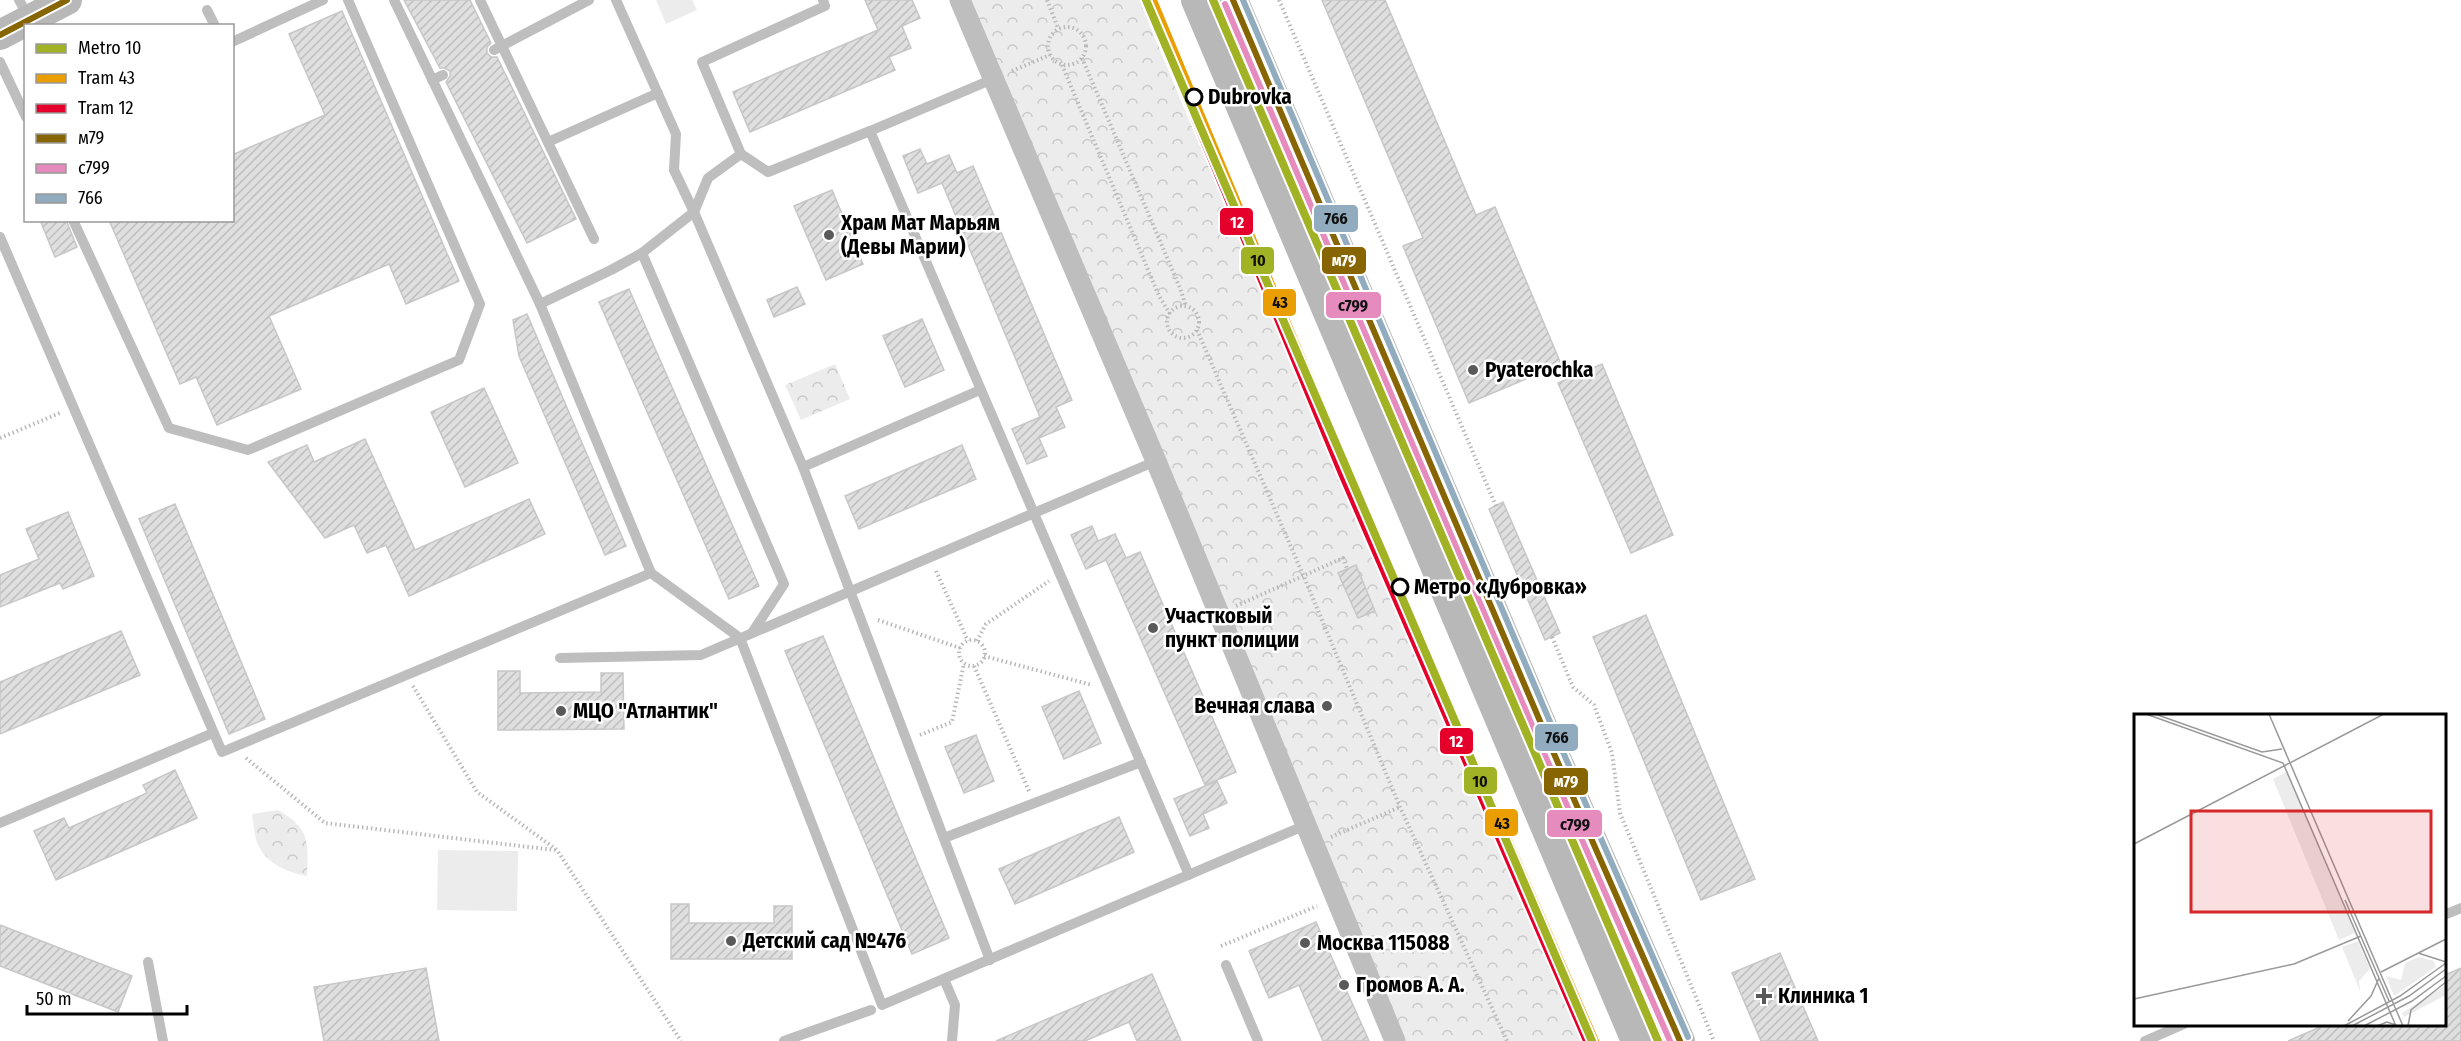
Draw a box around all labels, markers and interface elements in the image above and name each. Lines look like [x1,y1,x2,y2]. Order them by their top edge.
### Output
legend [24,24,234,222]
text: Metro 10 [78,37,141,59]
text: Tram 43 [78,67,135,89]
place label: Dubrovka [1208,84,1292,110]
marker: Dubrovka [1185,88,1203,106]
text: Tram 12 [78,97,133,119]
text: м79 [78,127,104,149]
text: с799 [78,157,110,179]
text: 766 [78,187,103,209]
line badge: 766 [1313,204,1359,233]
line badge: 12 [1219,207,1254,236]
text: 766 [1324,209,1348,228]
place label: Храм Мат Марьям (Девы Марии) [840,210,1000,260]
text: 12 [1230,213,1245,232]
marker: Храм Мат Марьям (Девы Марии) [822,228,836,242]
line badge: 10 [1240,246,1275,275]
line badge: м79 [1321,246,1367,275]
text: 10 [1250,251,1266,270]
text: м79 [1332,251,1356,270]
line badge: 43 [1262,288,1297,317]
line badge: с799 [1325,291,1382,319]
text: 43 [1272,293,1288,312]
text: с799 [1338,296,1368,315]
place label: Pyaterochka [1485,357,1593,383]
marker: Pyaterochka [1466,363,1480,377]
place label: Метро «Дубровка» [1414,574,1587,600]
marker: Метро «Дубровка» [1391,578,1409,596]
place label: Участковый пункт полиции [1164,603,1299,653]
marker: Участковый пункт полиции [1146,621,1160,635]
place label: Вечная слава [1194,693,1315,719]
place label: МЦО "Атлантик" [573,698,718,724]
marker: Вечная слава [1320,699,1334,713]
marker: МЦО "Атлантик" [554,704,568,718]
inset map [2134,714,2446,1026]
line badge: 766 [1534,723,1579,752]
line badge: 12 [1439,727,1474,755]
text: 766 [1545,728,1569,747]
text: 12 [1449,732,1464,751]
line badge: 10 [1463,766,1498,795]
line badge: м79 [1543,767,1589,796]
text: 10 [1472,772,1488,791]
text: м79 [1554,772,1578,791]
line badge: 43 [1484,808,1519,837]
line badge: с799 [1546,809,1603,838]
text: 43 [1494,814,1510,833]
text: с799 [1560,815,1590,834]
place label: Детский сад №476 [742,928,906,954]
place label: Москва 115088 [1317,930,1450,956]
marker: Детский сад №476 [724,934,738,948]
marker: Москва 115088 [1298,936,1312,950]
place label: Громов А. А. [1356,972,1465,998]
scale bar [27,978,188,1016]
marker: Громов А. А. [1337,978,1351,992]
place label: Клиника 1 [1778,983,1868,1009]
marker: Клиника 1 [1755,987,1773,1005]
text: 50 m [36,988,72,1010]

